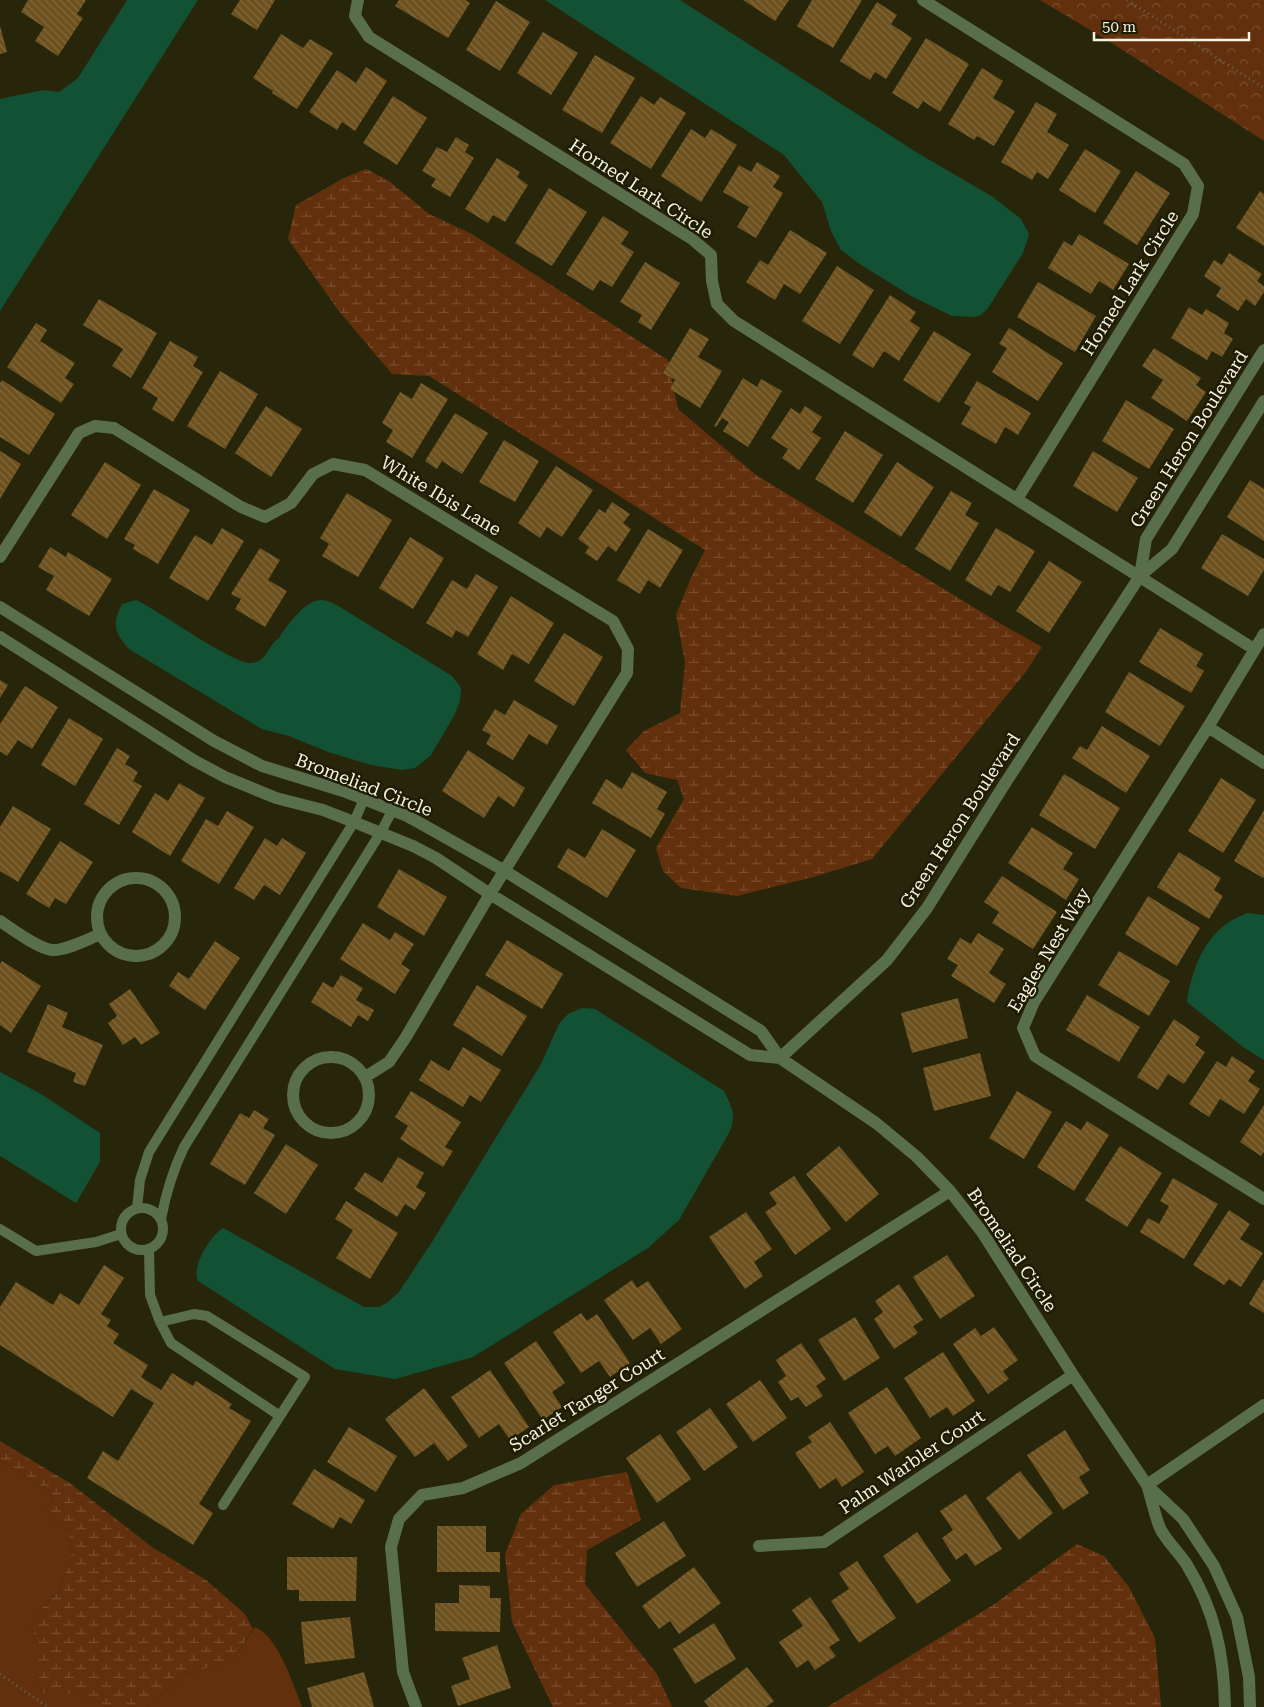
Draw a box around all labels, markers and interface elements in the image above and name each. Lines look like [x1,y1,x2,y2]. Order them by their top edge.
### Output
scale bar [1094,10,1249,42]
text: 50 m [1102,18,1137,36]
street label: Horned Lark Circle [566,134,717,243]
street label: Horned Lark Circle [1076,206,1183,359]
street label: Green Heron Boulevard [1125,346,1252,531]
street label: White Ibis Lane [377,451,505,540]
street label: Green Heron Boulevard [895,729,1024,912]
street label: Bromeliad Circle [293,749,436,820]
street label: Eagles Nest Way [1003,883,1094,1016]
street label: Bromeliad Circle [963,1184,1062,1316]
street label: Scarlet Tanger Court [505,1343,668,1456]
street label: Palm Warbler Court [835,1405,989,1518]

